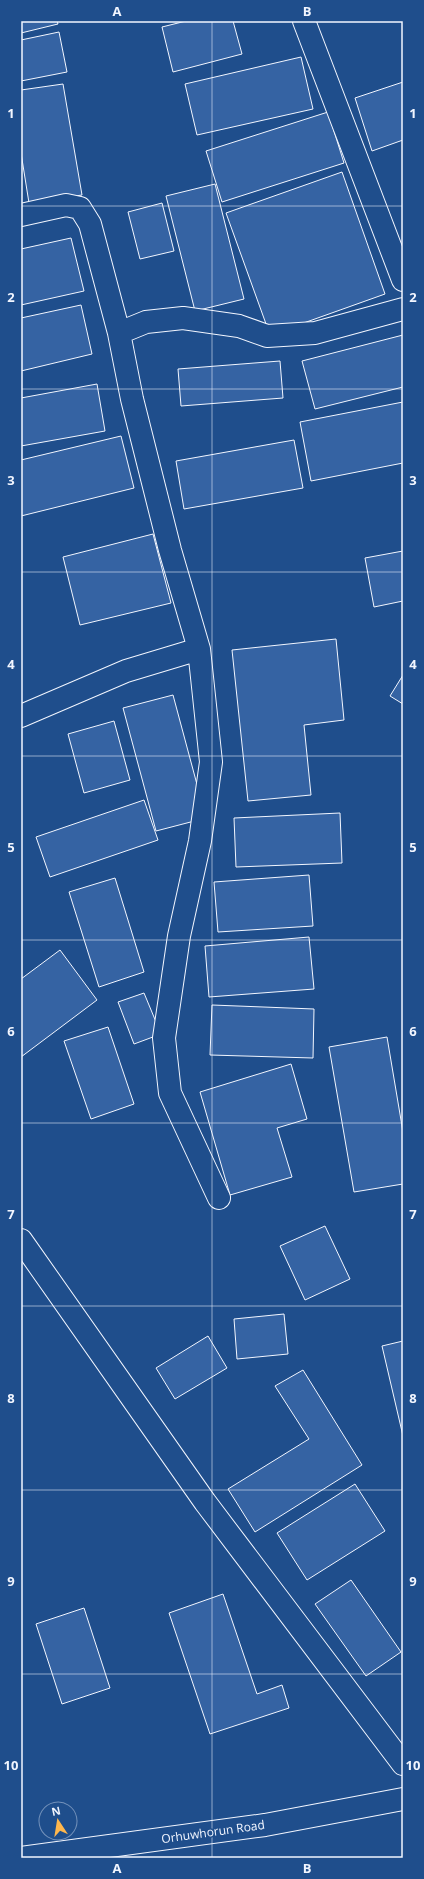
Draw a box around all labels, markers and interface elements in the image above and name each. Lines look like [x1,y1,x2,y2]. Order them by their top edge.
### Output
text: A [113,2,122,20]
text: B [303,2,312,20]
text: 1 [7,104,15,122]
text: 1 [409,104,417,122]
text: 2 [7,288,15,306]
text: 2 [409,288,417,306]
text: 3 [7,471,15,489]
text: 3 [409,471,417,489]
text: 4 [7,655,15,673]
text: 4 [409,655,417,673]
text: 5 [7,838,15,856]
text: 5 [409,838,417,856]
text: 6 [7,1022,15,1040]
text: 6 [409,1022,417,1040]
text: 7 [7,1205,15,1223]
text: 7 [409,1205,417,1223]
text: 8 [7,1389,15,1407]
text: 8 [409,1389,417,1407]
text: 9 [7,1572,15,1590]
text: 9 [409,1572,417,1590]
text: 10 [4,1756,18,1774]
text: 10 [406,1756,420,1774]
north arrow [38,1801,78,1841]
text: N [50,1802,62,1819]
street label: Orhuwhorun Road [160,1816,266,1847]
text: A [113,1859,122,1877]
text: B [303,1859,312,1877]

